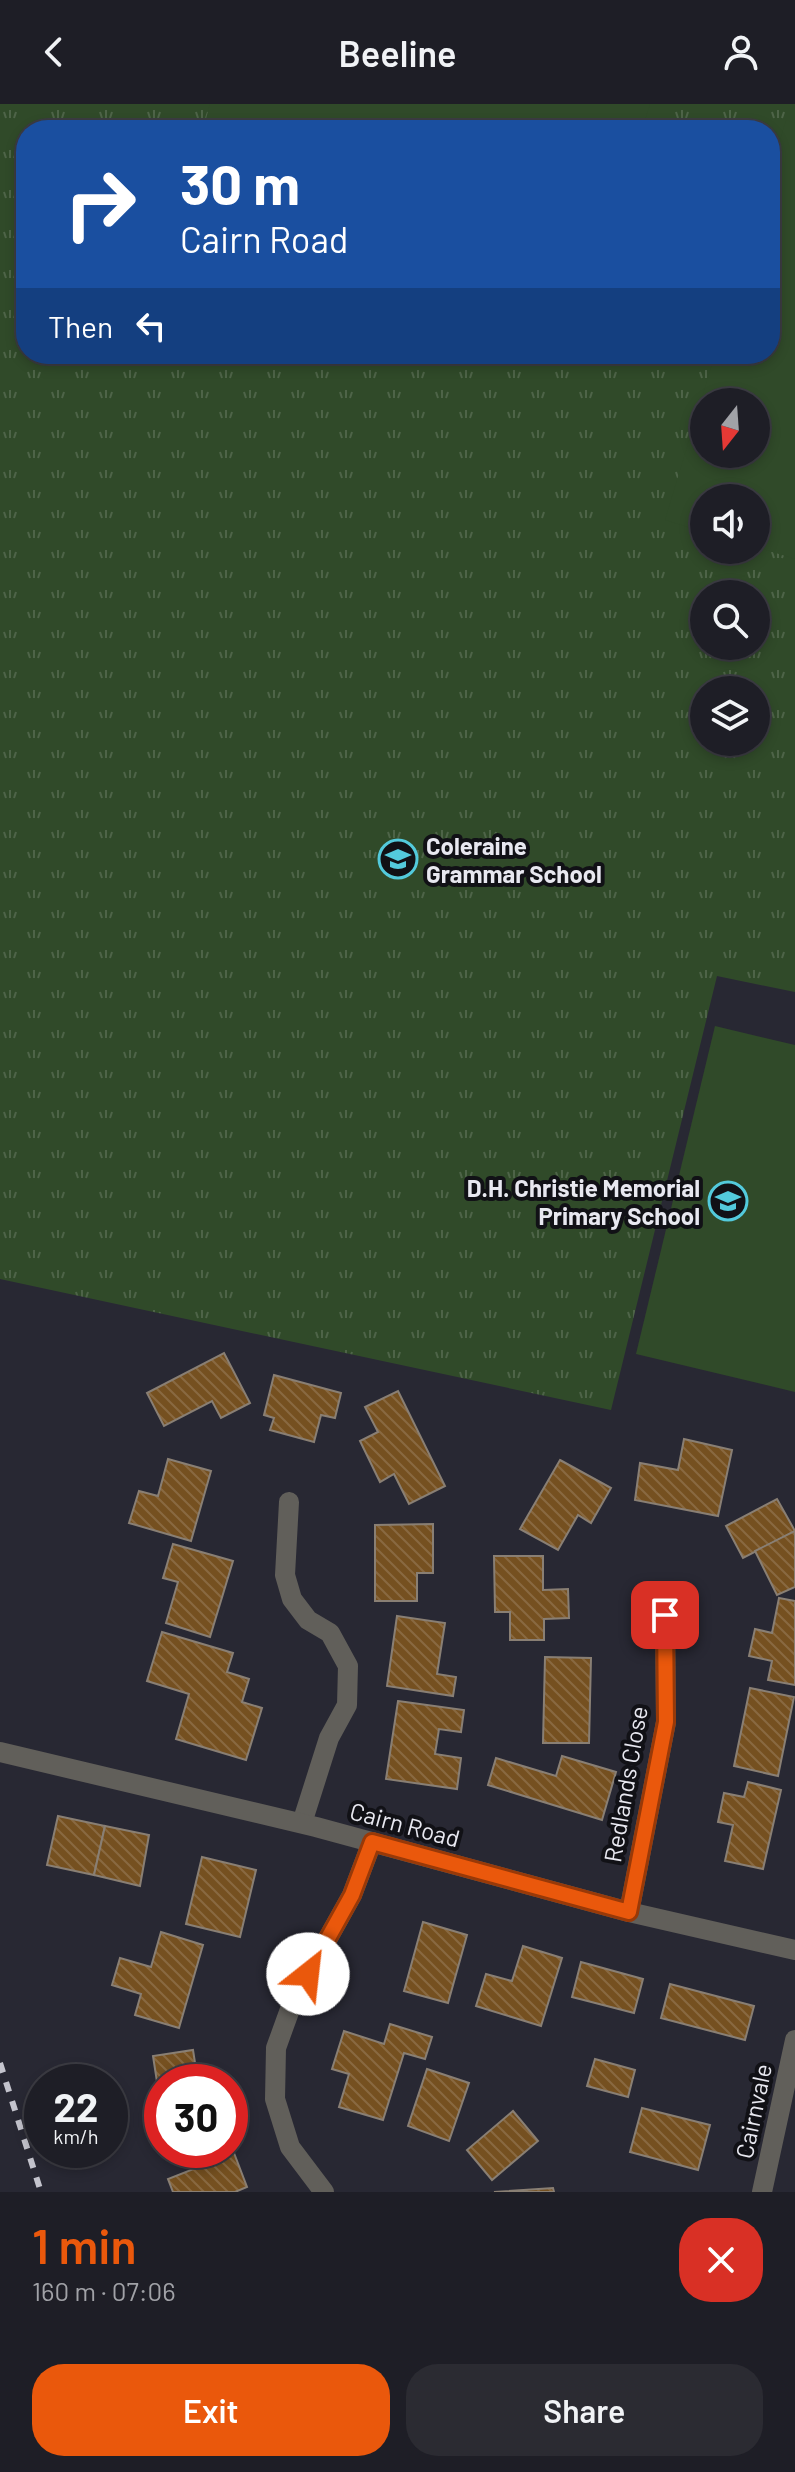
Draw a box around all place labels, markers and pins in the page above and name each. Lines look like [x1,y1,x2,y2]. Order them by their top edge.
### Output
place label: Coleraine Grammar School [426,831,602,888]
school or university icon: Coleraine Grammar School [377,838,419,880]
place label: D.H. Christie Memorial Primary School [467,1173,700,1230]
school or university icon: D.H. Christie Memorial Primary School [707,1180,749,1222]
pin [631,1581,699,1649]

